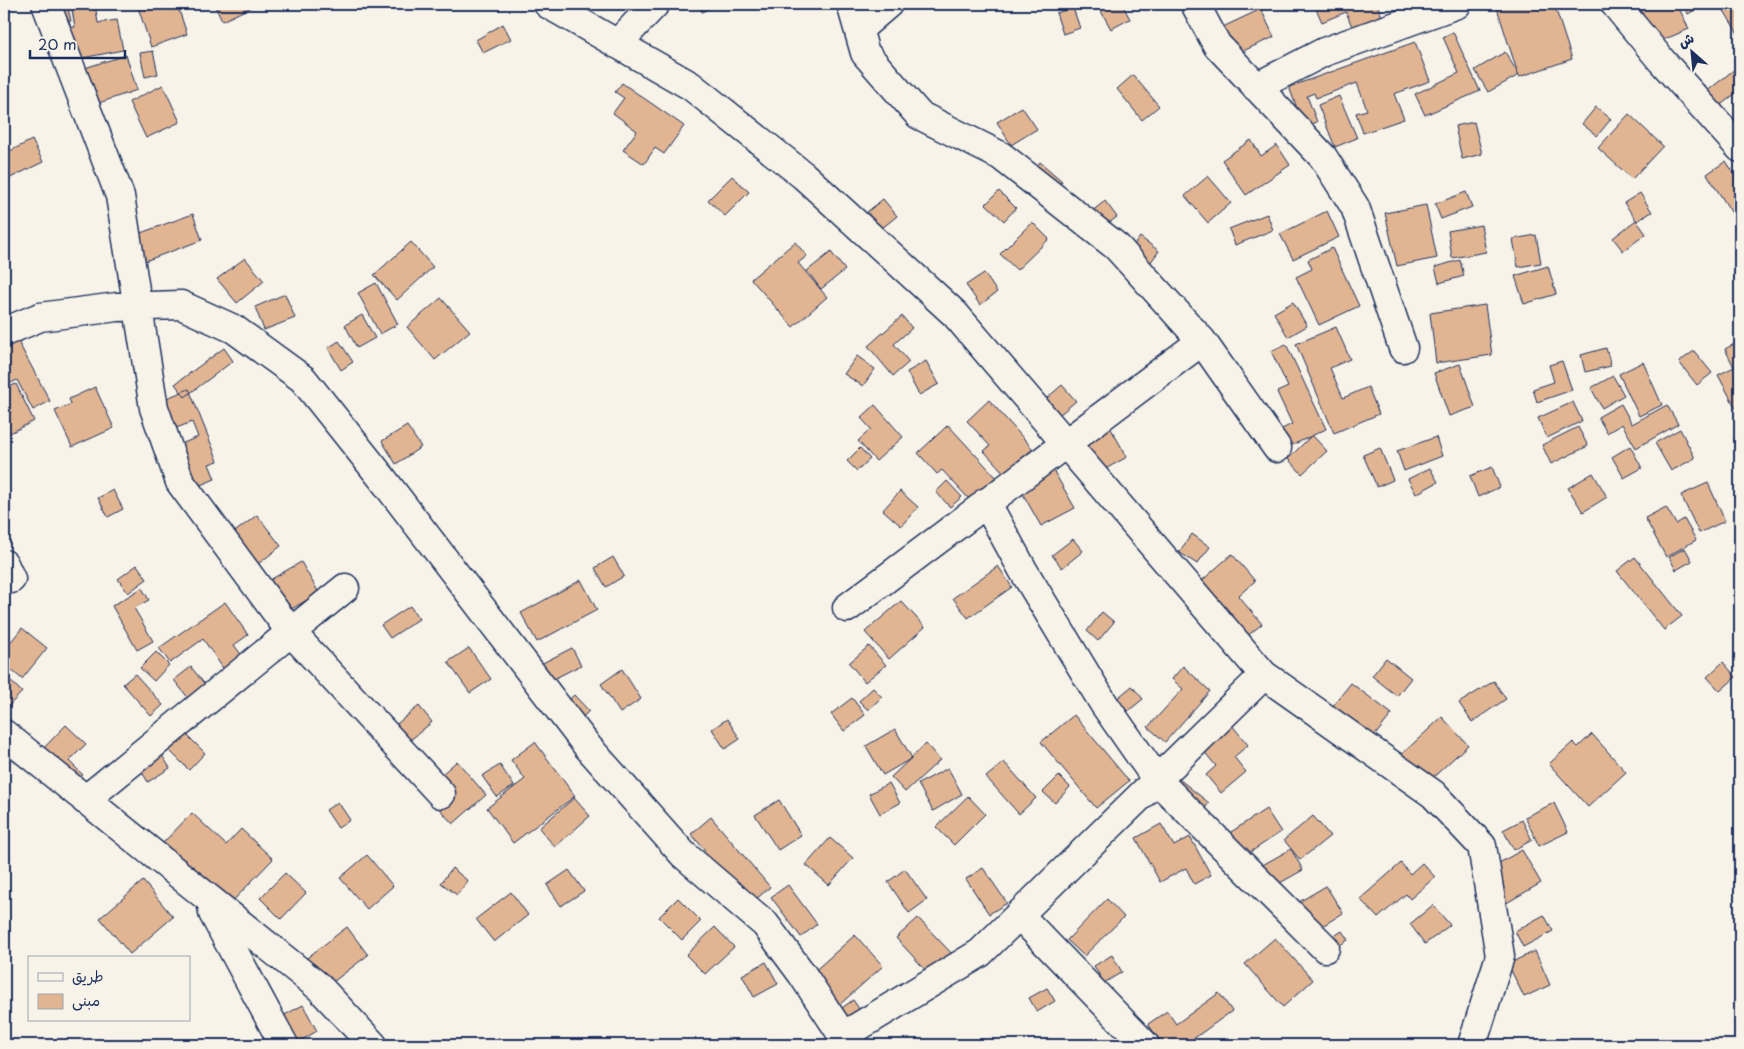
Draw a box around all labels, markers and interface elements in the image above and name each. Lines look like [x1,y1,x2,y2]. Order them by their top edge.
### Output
text: ش [1674,27,1698,53]
scale bar [30,28,125,60]
north arrow [1666,28,1716,78]
text: 20 m [38,32,77,55]
legend [28,956,190,1022]
text: طريق [72,964,104,987]
text: مبنى [72,988,100,1011]

